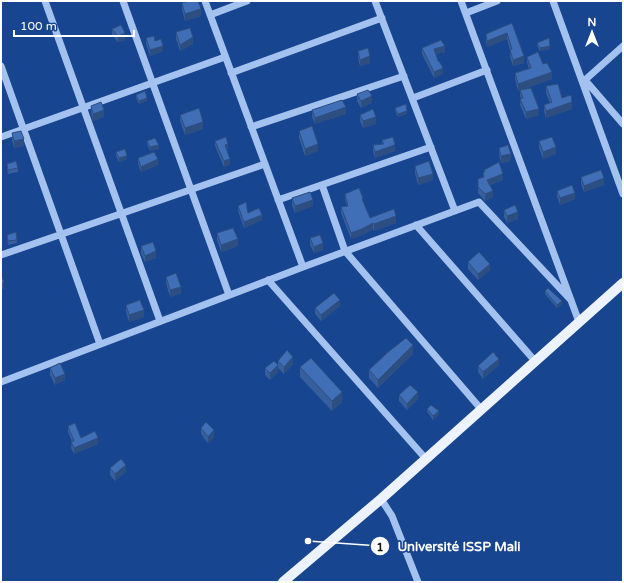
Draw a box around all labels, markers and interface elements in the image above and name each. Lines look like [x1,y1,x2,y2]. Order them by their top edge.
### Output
scale bar [14,12,134,38]
north arrow [572,12,612,52]
text: N [588,16,596,29]
text: 100 m [20,19,57,33]
callout: Université ISSP Mali [370,534,529,559]
text: Université ISSP Mali [397,539,521,555]
text: 1 [376,540,384,554]

